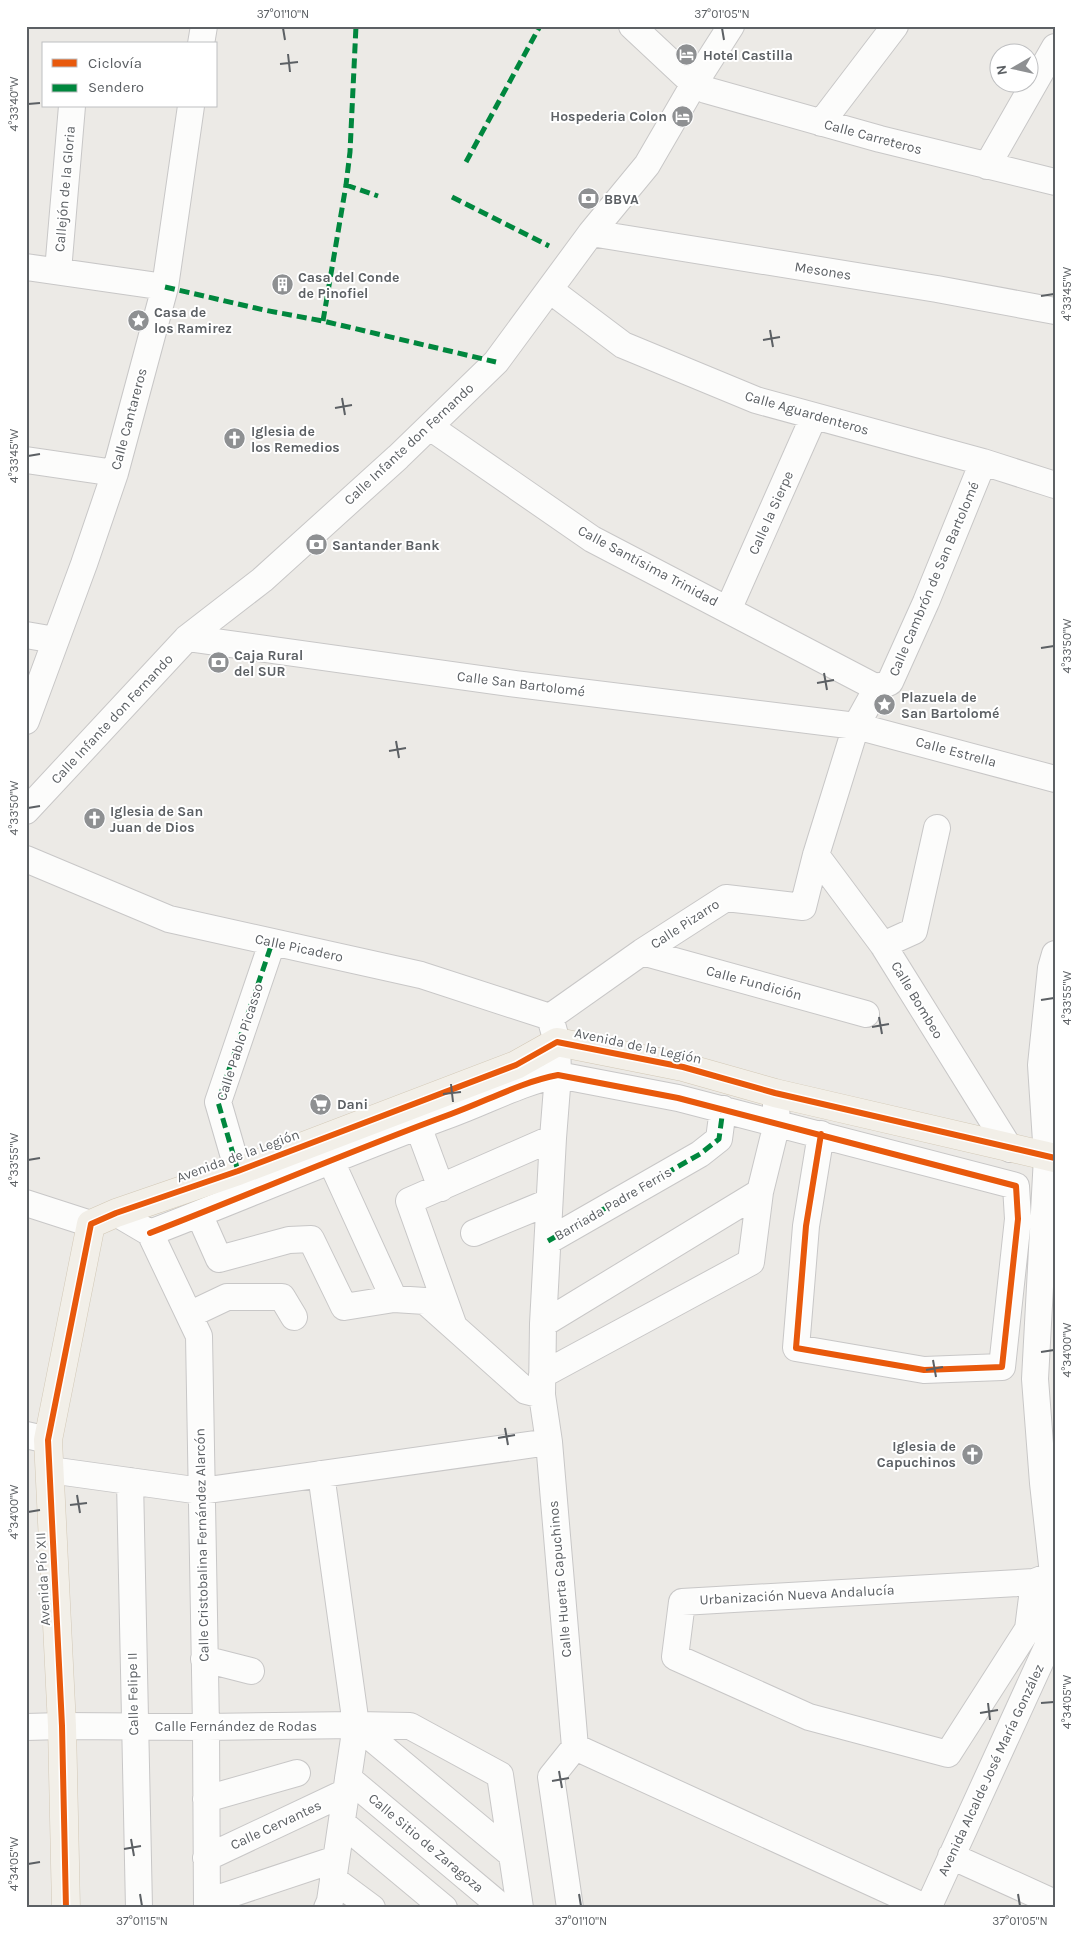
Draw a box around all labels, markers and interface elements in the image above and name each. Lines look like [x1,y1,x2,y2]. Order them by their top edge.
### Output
text: 37°01'10"N [257,7,309,21]
text: 37°01'05"N [694,7,750,21]
legend [42,42,218,108]
north arrow [988,42,1038,92]
hotel icon: Hotel Castilla [675,43,699,67]
place label: Hotel Castilla [703,47,793,64]
text: Ciclovía [88,54,142,72]
text: N [992,64,1011,76]
text: 4°33'40"W [7,76,21,131]
text: Sendero [88,78,144,96]
hotel icon: Hospederia Colon [671,104,695,128]
place label: Hospederia Colon [550,108,667,125]
street label: Calle Carreteros [822,116,924,158]
street label: Callejón de la Gloria [51,125,79,253]
bank icon: BBVA [576,187,600,211]
place label: BBVA [604,191,639,208]
street label: Mesones [793,258,853,284]
text: 4°33'45"W [1060,267,1074,321]
place label: Casa del Conde de Pinofiel [298,269,400,302]
building icon: Casa del Conde de Pinofiel [270,273,294,297]
place label: Casa de los Ramirez [154,304,232,337]
place icon: Casa de los Ramirez [126,308,150,332]
street label: Calle Cantareros [107,366,151,472]
street label: Calle Infante don Fernando [341,379,477,509]
street label: Calle Aguardenteros [743,387,871,439]
place label: Iglesia de los Remedios [251,423,340,456]
church icon: Iglesia de los Remedios [223,427,247,451]
text: 4°33'45"W [7,429,21,483]
street label: Calle la Sierpe [745,468,797,558]
street label: Calle Cambrón de San Bartolomé [885,479,983,679]
street label: Calle Santísima Trinidad [575,522,721,610]
bank icon: Santander Bank [304,533,328,557]
place label: Santander Bank [332,537,440,554]
text: 4°33'50"W [1060,618,1074,673]
place label: Caja Rural del SUR [234,647,303,680]
street label: Calle Infante don Fernando [47,651,177,787]
bank icon: Caja Rural del SUR [206,651,230,675]
street label: Calle San Bartolomé [456,668,586,700]
place label: Plazuela de San Bartolomé [901,689,999,722]
place icon: Plazuela de San Bartolomé [873,693,897,717]
street label: Calle Estrella [914,733,998,771]
text: 4°33'50"W [7,780,21,835]
place label: Iglesia de San Juan de Dios [110,803,203,836]
church icon: Iglesia de San Juan de Dios [82,807,106,831]
street label: Calle Pizarro [647,895,723,953]
street label: Calle Picadero [253,930,345,966]
street label: Calle Bombeo [887,958,947,1042]
street label: Calle Fundición [704,962,804,1004]
text: 4°33'55"W [1060,970,1074,1025]
street label: Calle Pablo Picasso [213,981,267,1103]
street label: Avenida de la Legión [573,1024,703,1068]
supermarket icon: Dani [309,1092,333,1116]
place label: Dani [337,1096,368,1113]
street label: Avenida de la Legión [174,1126,302,1186]
text: 4°33'55"W [7,1132,21,1187]
street label: Barriada Padre Ferris [551,1163,675,1245]
text: 4°34'00"W [1060,1322,1074,1377]
street label: Calle Cristobalina Fernández Alarcón [191,1428,213,1662]
place label: Iglesia de Capuchinos [877,1438,956,1471]
church icon: Iglesia de Capuchinos [960,1442,984,1466]
text: 4°34'00"W [7,1484,21,1539]
street label: Calle Huerta Capuchinos [545,1500,575,1658]
street label: Avenida Pío XII [32,1532,54,1626]
street label: Urbanización Nueva Andalucía [699,1581,895,1609]
street label: Calle Felipe II [124,1652,142,1736]
street label: Avenida Alcalde José María González [934,1661,1048,1879]
text: 4°34'05"W [1060,1674,1074,1729]
street label: Calle Fernández de Rodas [155,1718,317,1735]
street label: Calle Sitio de Zaragoza [365,1790,487,1896]
street label: Calle Cervantes [228,1796,324,1854]
text: 4°34'05"W [7,1836,21,1891]
text: 37°01'15"N [116,1914,168,1928]
text: 37°01'10"N [555,1914,607,1928]
text: 37°01'05"N [992,1914,1048,1928]

